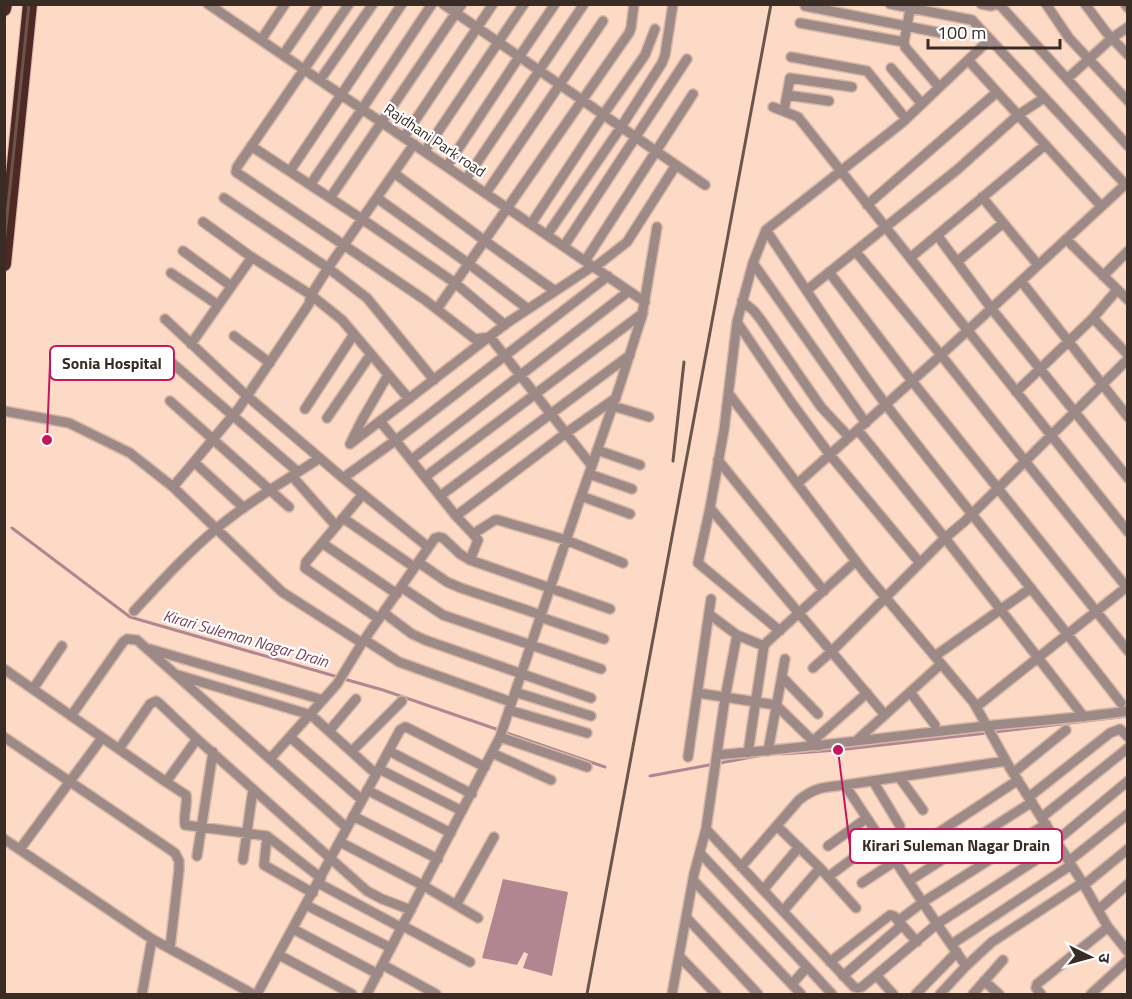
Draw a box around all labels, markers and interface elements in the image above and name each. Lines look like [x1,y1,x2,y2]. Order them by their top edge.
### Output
scale bar [928,12,1060,50]
text: 100 m [937,19,986,46]
street label: Rajdhani Park road [379,97,491,183]
callout: Sonia Hospital [50,346,174,380]
text: Sonia Hospital [62,351,162,375]
water label: Kirari Suleman Nagar Drain [161,603,332,673]
callout: Kirari Suleman Nagar Drain [850,829,1062,863]
text: Kirari Suleman Nagar Drain [862,833,1050,857]
north arrow [1060,927,1120,987]
text: उ [1093,953,1117,965]

